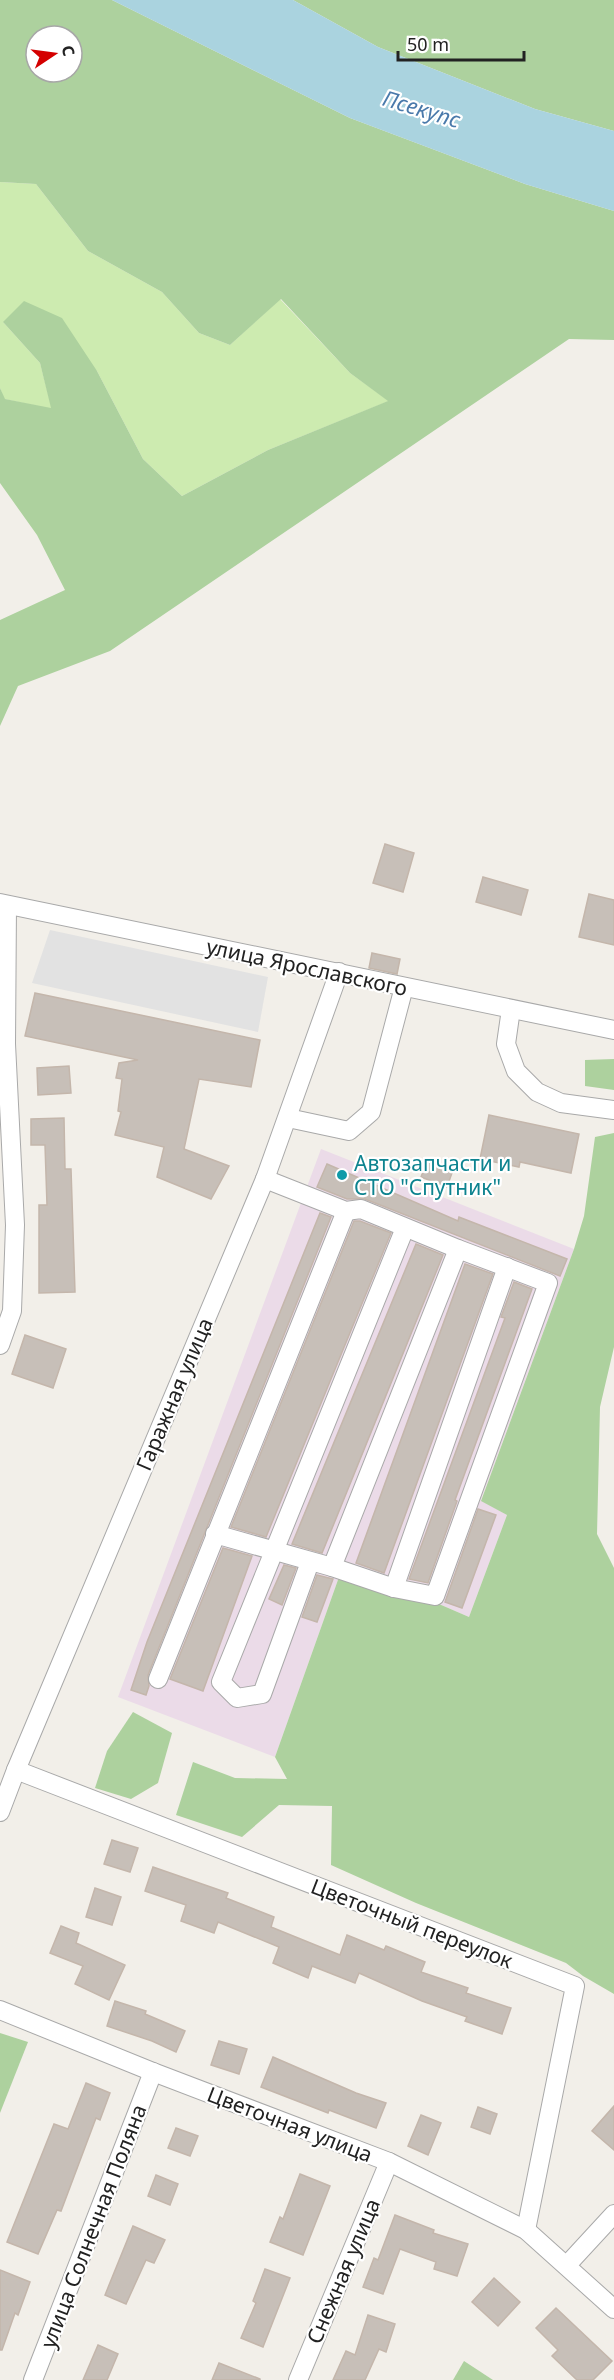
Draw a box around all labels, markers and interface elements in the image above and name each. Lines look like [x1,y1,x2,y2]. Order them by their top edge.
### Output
north arrow [24,24,84,84]
scale bar [398,24,524,62]
text: 50 m [407,32,449,56]
text: С [57,43,80,58]
water label: Псекупс [380,82,465,134]
street label: улица Ярославского [204,932,410,1002]
place label: Автозапчасти и СТО "Спутник" [354,1149,511,1201]
marker: Автозапчасти и СТО "Спутник" [335,1168,349,1182]
street label: Гаражная улица [129,1313,219,1475]
street label: Цветочный переулок [307,1872,517,1974]
street label: Цветочная улица [203,2080,377,2168]
street label: улица Солнечная Поляна [34,2100,152,2352]
street label: Снежная улица [300,2194,386,2348]

